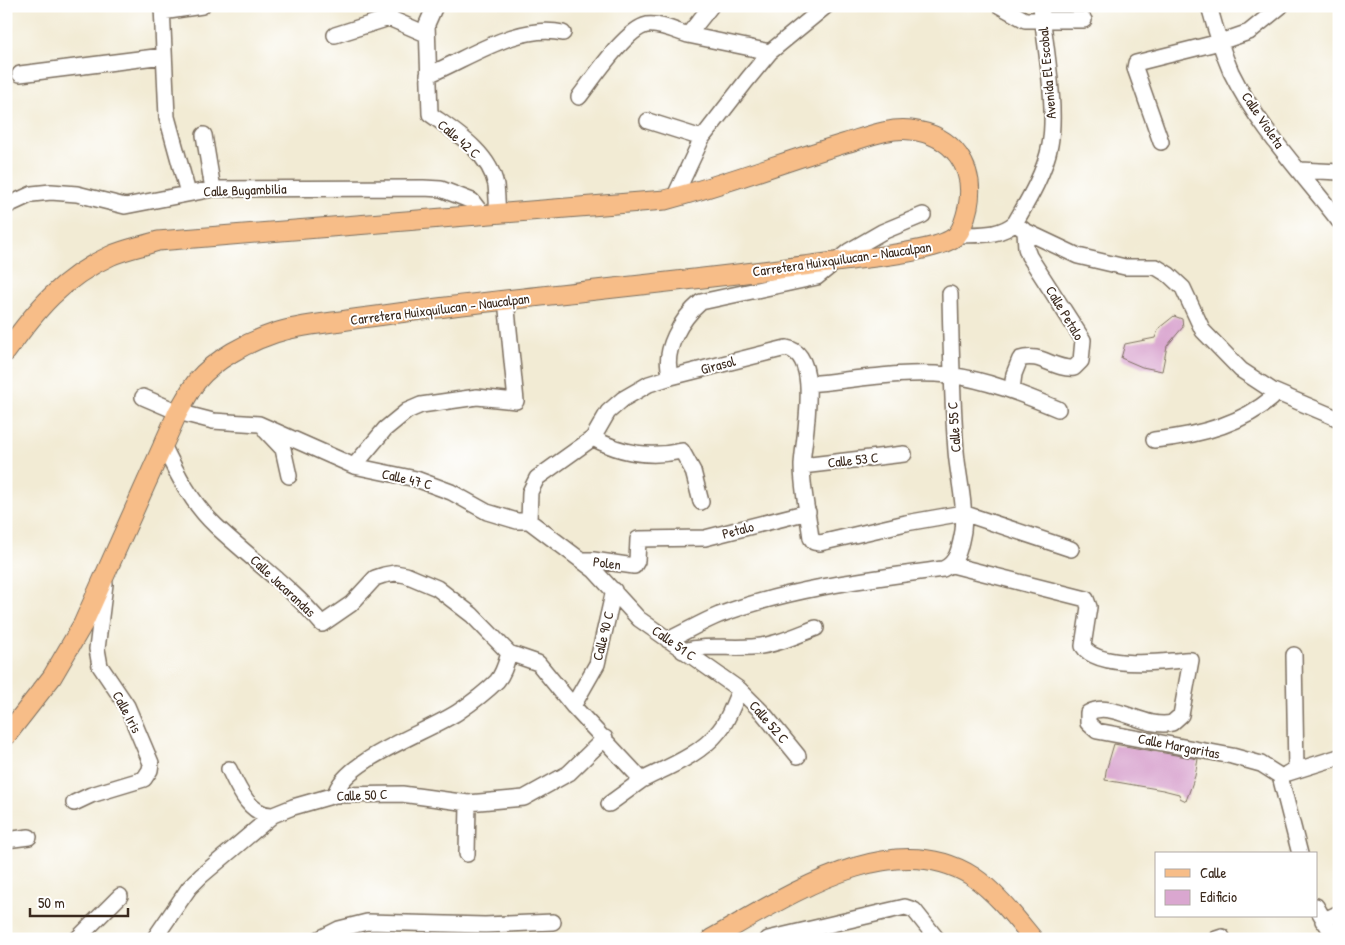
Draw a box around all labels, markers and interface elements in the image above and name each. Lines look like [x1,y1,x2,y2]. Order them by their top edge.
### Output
street label: Avenida El Escobal [1033,26,1060,120]
street label: Calle Violeta [1238,88,1290,152]
street label: Calle 42 C [434,115,485,163]
street label: Calle Bugambilia [203,179,287,201]
street label: Carretera Huixquilucan - Naucalpan [751,237,933,281]
street label: Calle Petalo [1042,282,1089,344]
street label: Carretera Huixquilucan - Naucalpan [349,288,531,330]
street label: Girasol [698,351,738,378]
street label: Calle 55 C [942,401,965,453]
street label: Calle 53 C [827,447,880,472]
street label: Calle 47 C [380,464,434,494]
street label: Petalo [720,516,756,543]
street label: Calle Jacarandas [246,550,320,621]
street label: Polen [592,551,622,574]
street label: Calle 90 C [587,609,618,663]
street label: Calle 51 C [648,621,700,665]
street label: Calle Iris [108,687,146,736]
street label: Calle 52 C [745,696,794,748]
street label: Calle Margaritas [1136,728,1222,764]
street label: Calle 50 C [336,784,388,805]
legend [1155,852,1318,918]
text: Calle [1200,862,1227,883]
scale bar [30,885,128,917]
text: Edificio [1200,886,1237,907]
text: 50 m [38,892,65,913]

